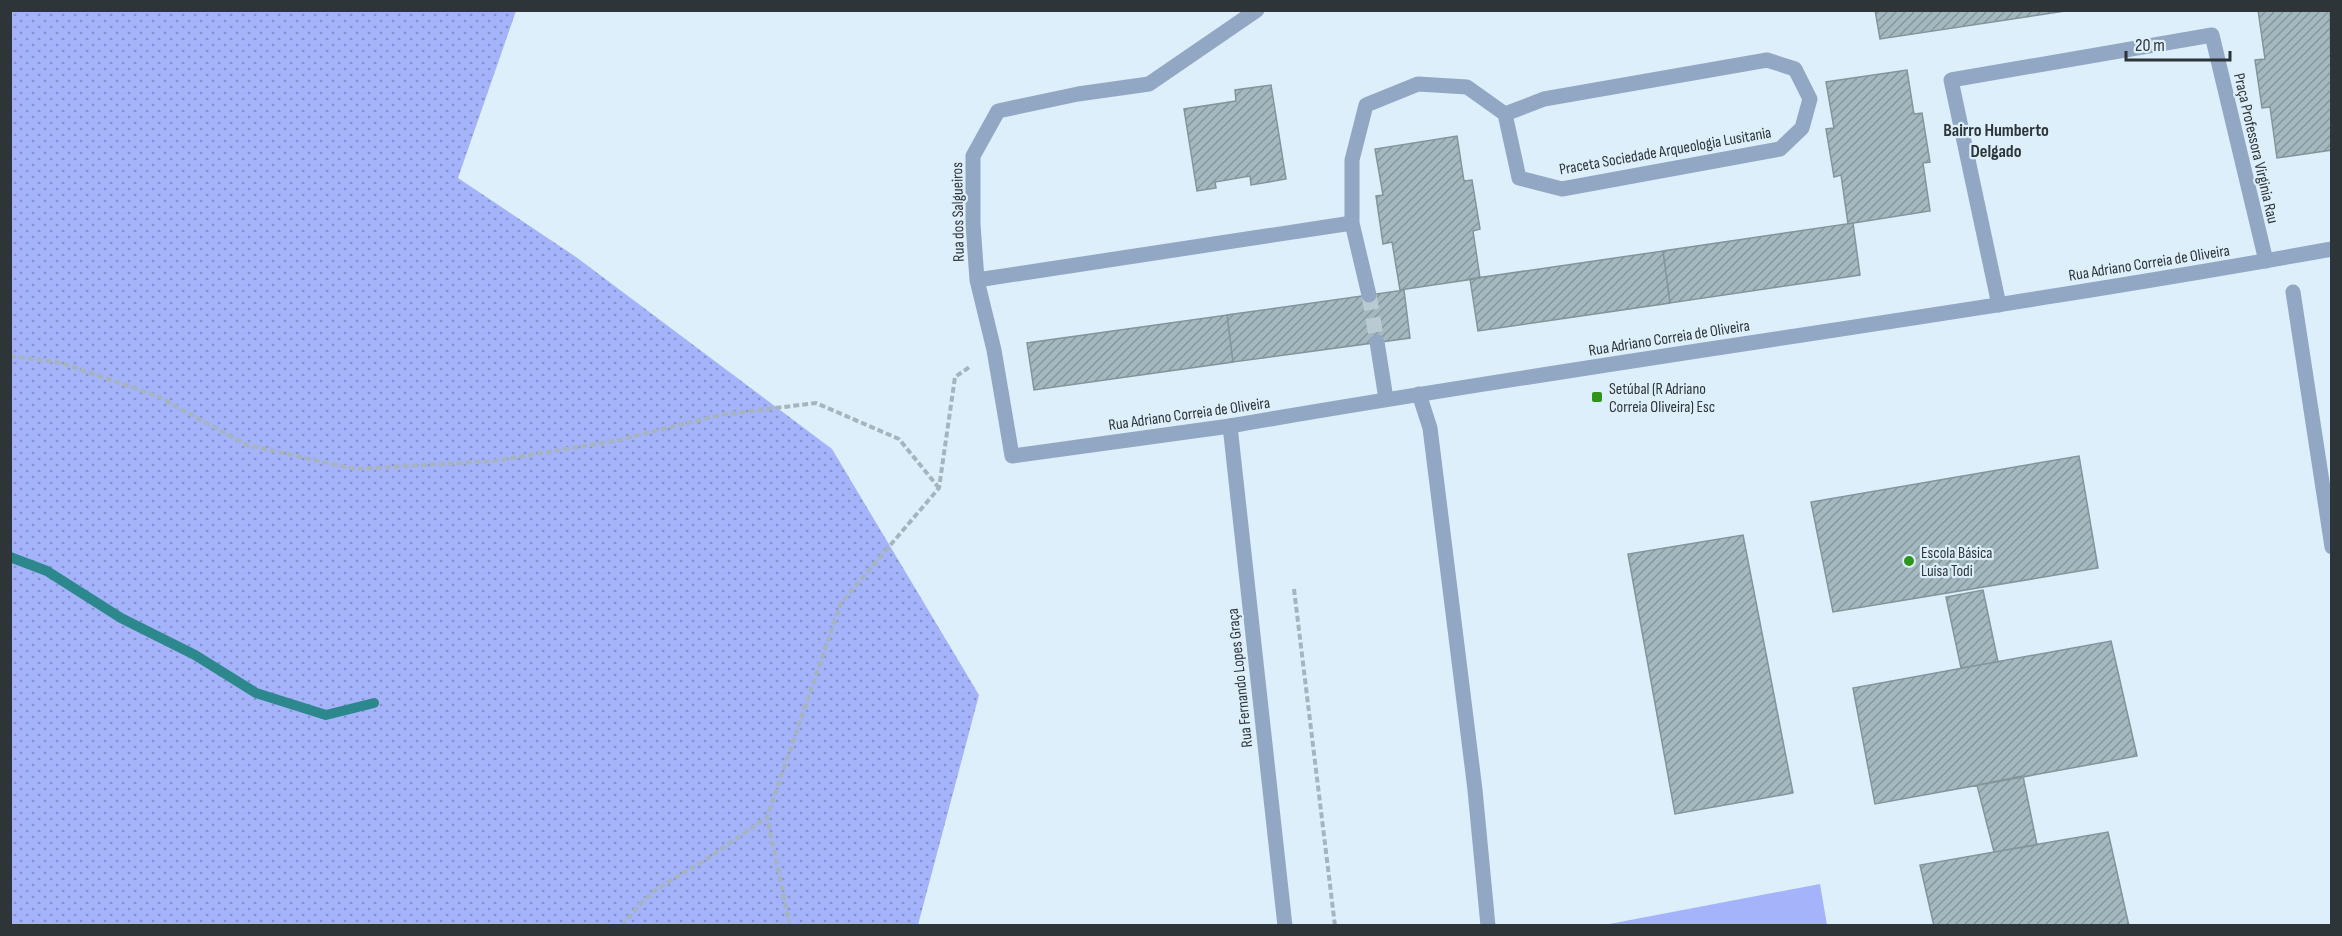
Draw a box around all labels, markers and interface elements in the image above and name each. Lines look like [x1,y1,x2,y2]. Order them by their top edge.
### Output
scale bar [2126,24,2230,62]
text: 20 m [2135,35,2165,56]
street label: Praça Professora Virginia Rau [2229,71,2282,225]
district label: Bairro Humberto Delgado [1943,120,2049,162]
street label: Praceta Sociedade Arqueologia Lusitania [1558,123,1773,180]
street label: Rua dos Salgueiros [948,162,969,262]
street label: Rua Adriano Correia de Oliveira [2067,241,2231,286]
street label: Rua Adriano Correia de Oliveira [1587,316,1751,361]
place label: Setúbal (R Adriano Correia Oliveira) Esc [1609,380,1715,417]
marker: Setúbal (R Adriano Correia Oliveira) Esc [1590,390,1604,404]
street label: Rua Adriano Correia de Oliveira [1107,394,1271,435]
place label: Escola Básica Luísa Todi [1921,544,1992,581]
marker: Escola Básica Luísa Todi [1902,554,1916,568]
street label: Rua Fernando Lopes Graça [1224,607,1257,748]

